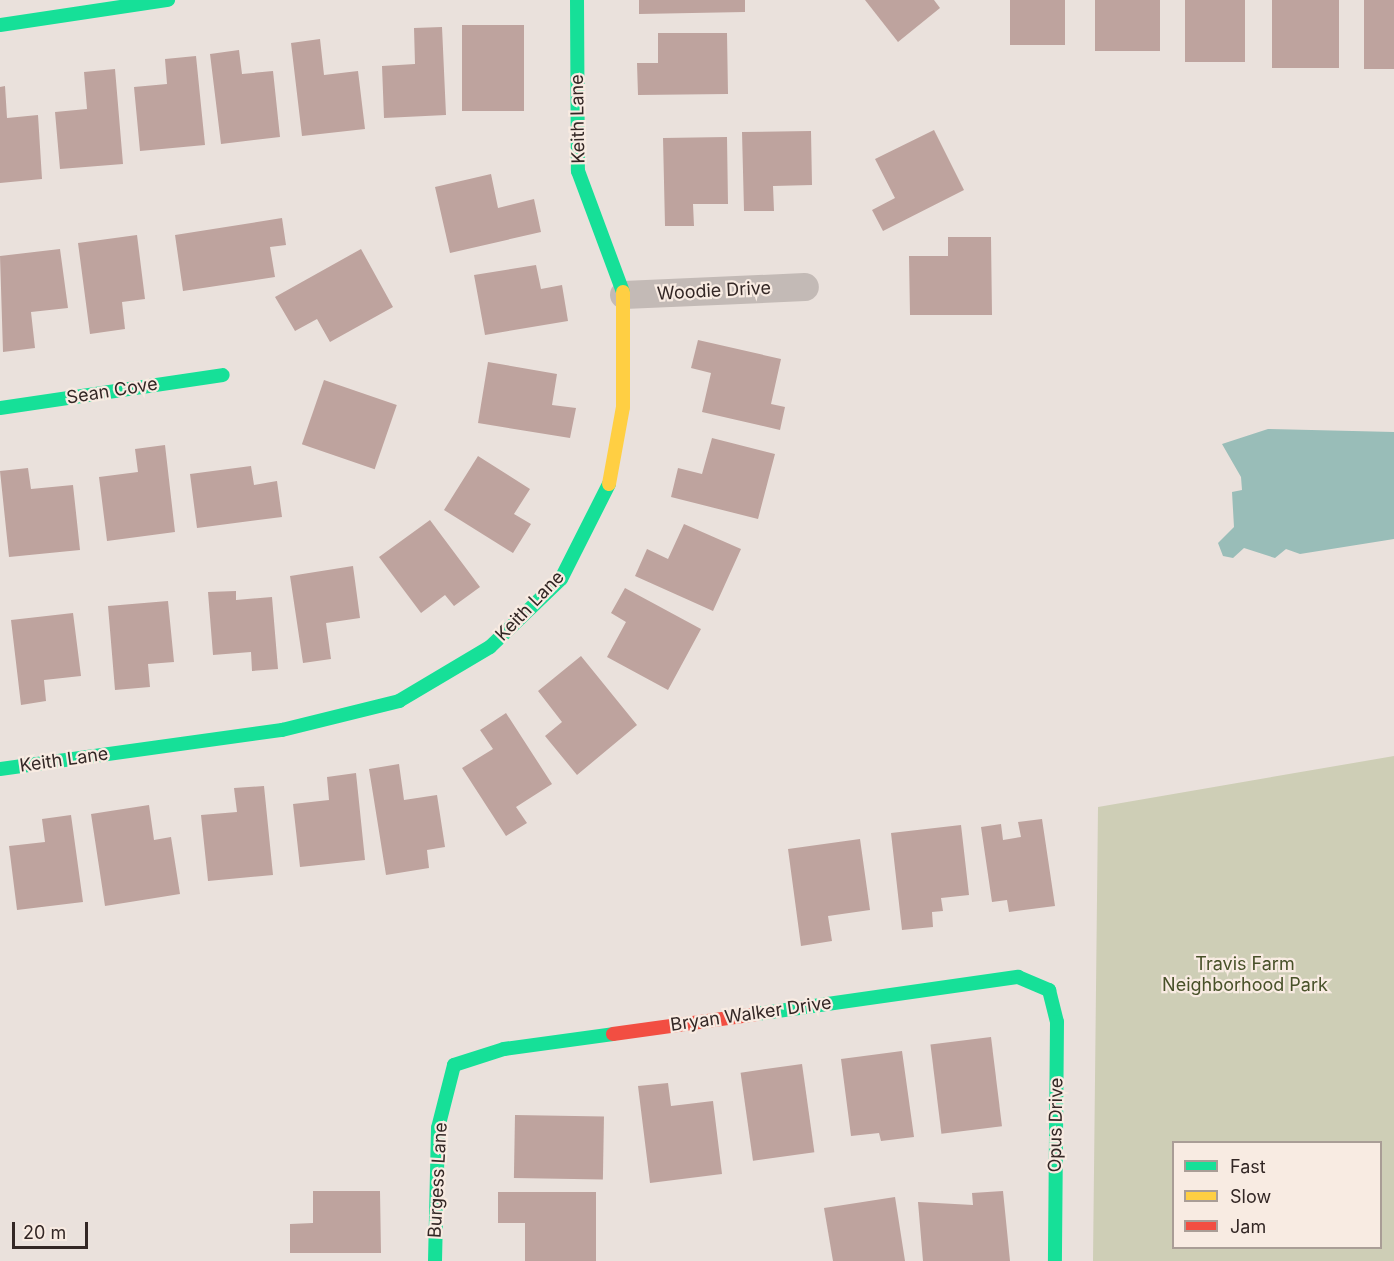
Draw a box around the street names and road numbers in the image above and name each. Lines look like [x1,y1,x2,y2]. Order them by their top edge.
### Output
street label: Keith Lane [566,74,590,164]
street label: Woodie Drive [657,277,771,305]
street label: Sean Cove [65,373,159,409]
street label: Keith Lane [491,566,569,646]
street label: Keith Lane [18,743,110,777]
street label: Bryan Walker Drive [669,992,833,1036]
street label: Opus Drive [1044,1077,1068,1173]
street label: Burgess Lane [424,1122,452,1238]

